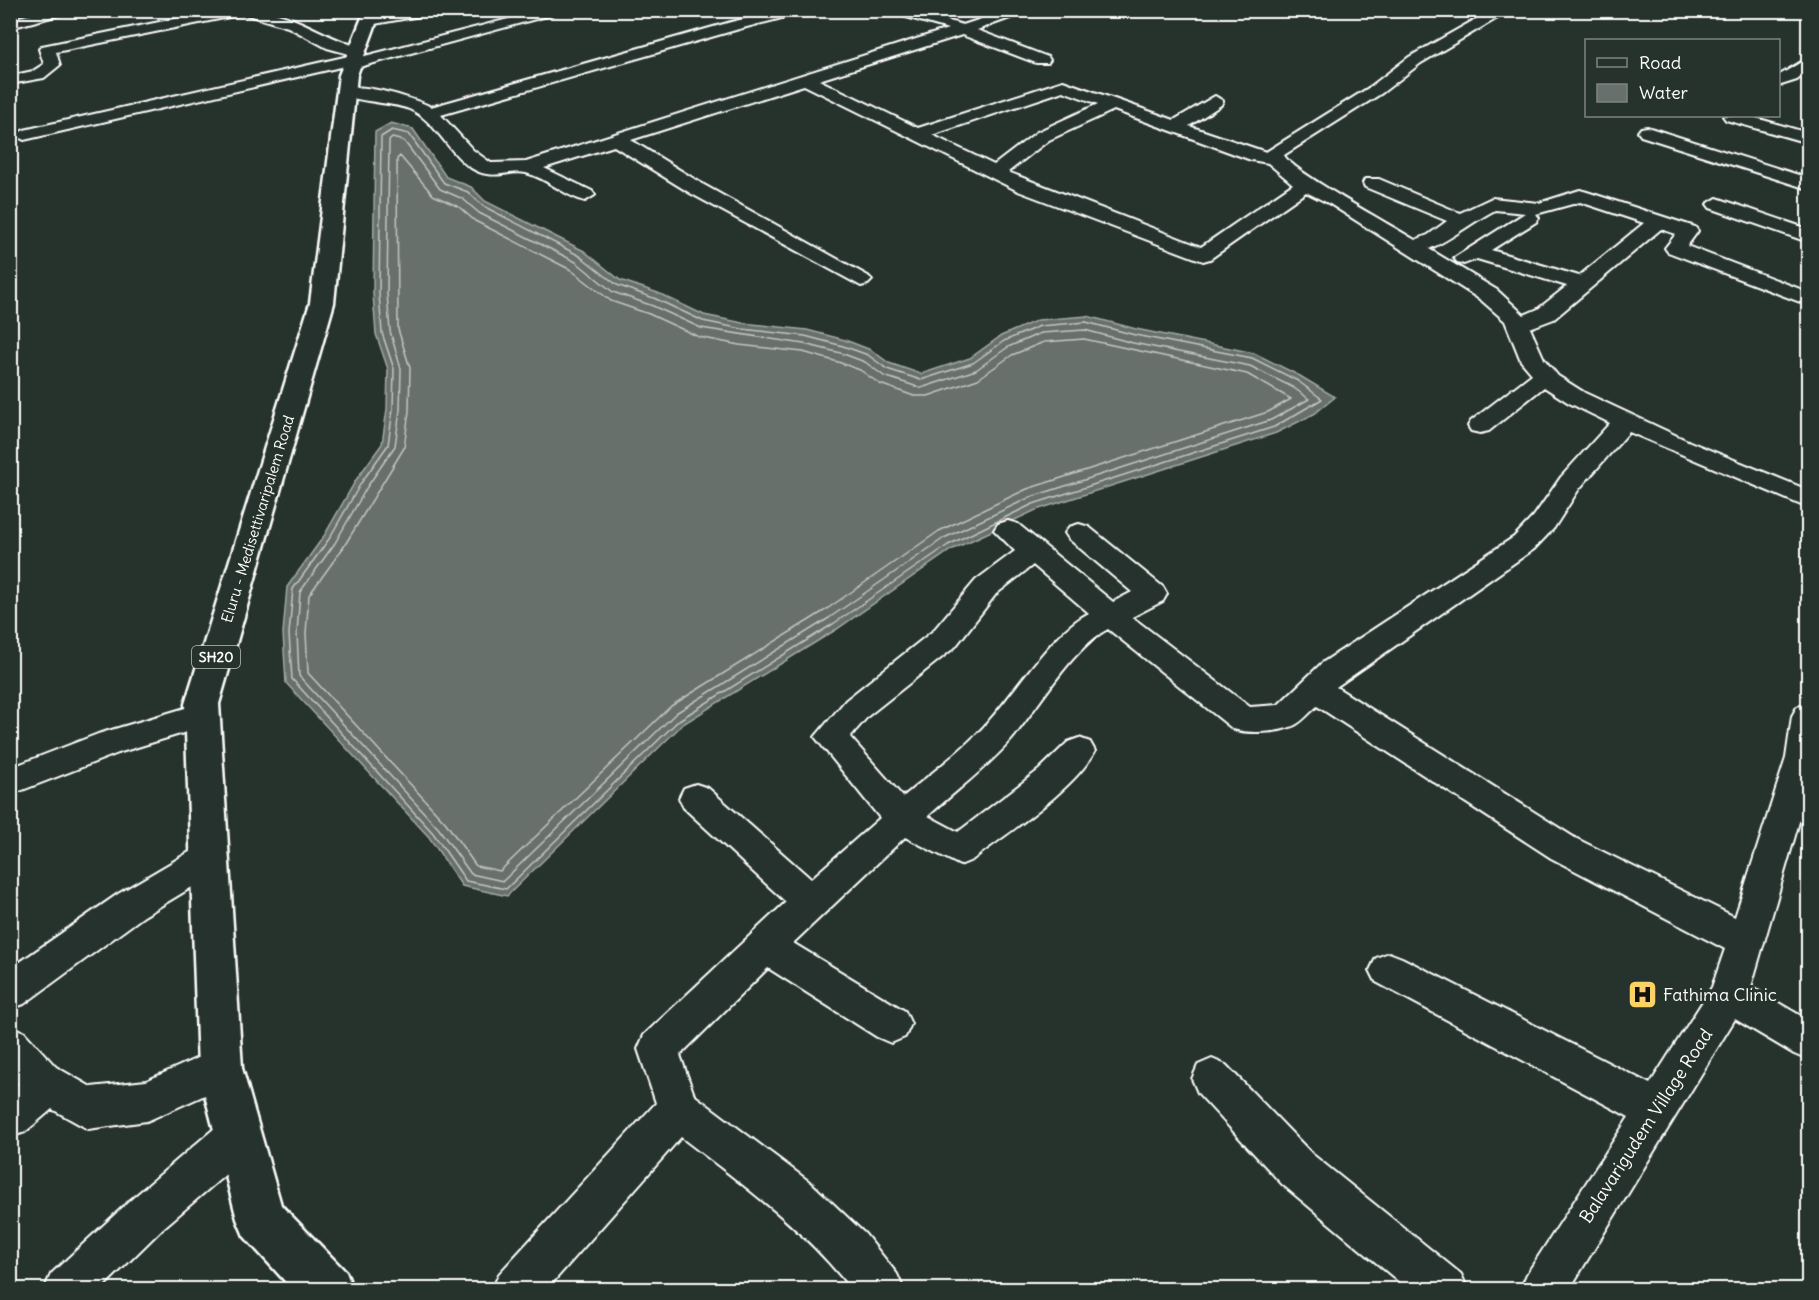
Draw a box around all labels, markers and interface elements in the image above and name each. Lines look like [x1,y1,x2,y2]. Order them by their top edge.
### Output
legend [1585,39,1780,117]
text: Road [1639,51,1682,74]
text: Water [1639,81,1689,104]
street label: Eluru - Medisettivaripalem Road [217,413,298,625]
road number: SH20 [192,646,240,668]
hospital icon: Fathima Clinic [1626,979,1658,1011]
place label: Fathima Clinic [1663,983,1777,1006]
street label: Balavarigudem Village Road [1574,1024,1717,1227]

